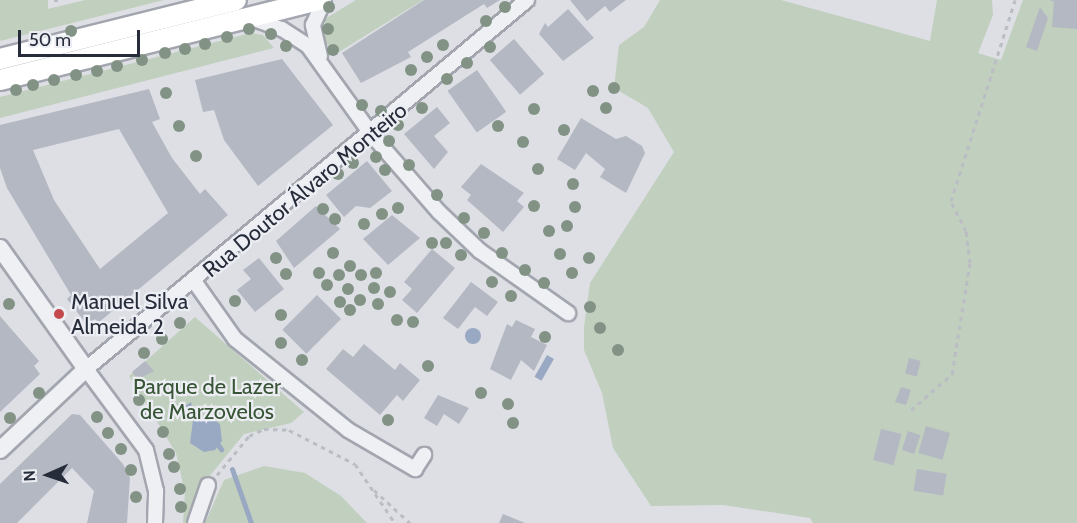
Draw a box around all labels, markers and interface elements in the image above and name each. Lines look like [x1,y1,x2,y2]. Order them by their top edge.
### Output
scale bar [21,18,142,56]
text: 50 m [29,29,71,51]
street label: Rua Doutor Álvaro Monteiro [198,97,412,283]
place label: Manuel Silva Almeida 2 [71,288,188,340]
marker: Manuel Silva Almeida 2 [52,307,66,321]
park label: Parque de Lazer de Marzovelos [133,373,281,424]
north arrow [18,445,78,505]
text: N [20,470,39,482]

